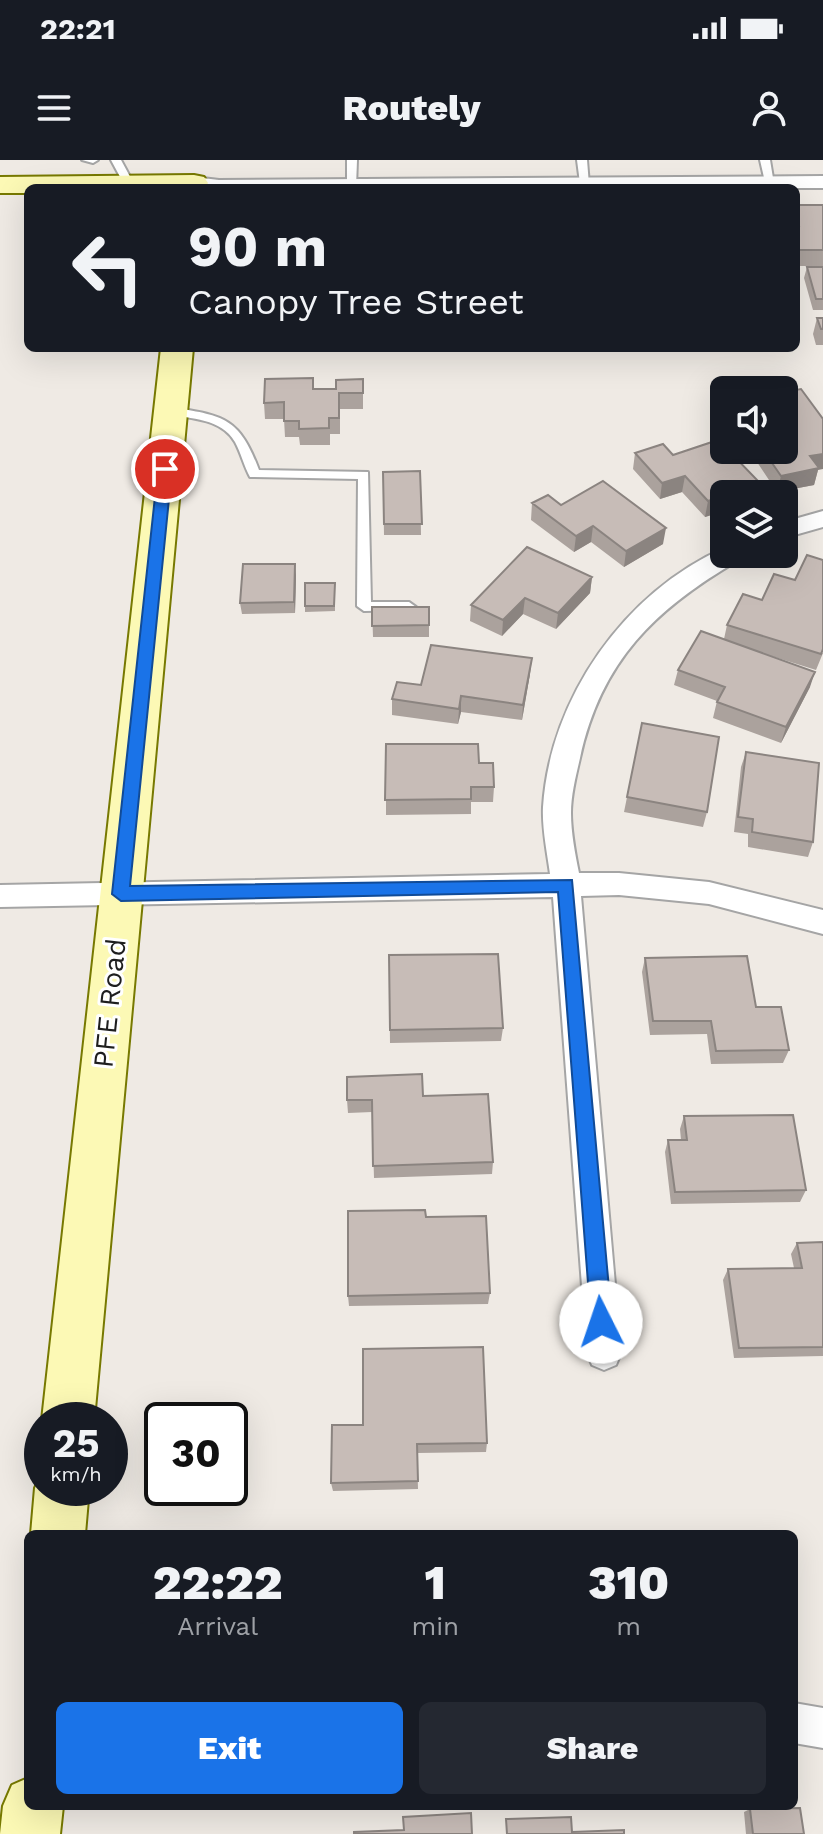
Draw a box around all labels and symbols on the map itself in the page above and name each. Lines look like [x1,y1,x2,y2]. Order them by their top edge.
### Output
pin [131,435,199,503]
street label: PFE Road [86,937,133,1069]
position arrow [559,1280,643,1364]
speed limit sign: 30 [144,1402,248,1506]

